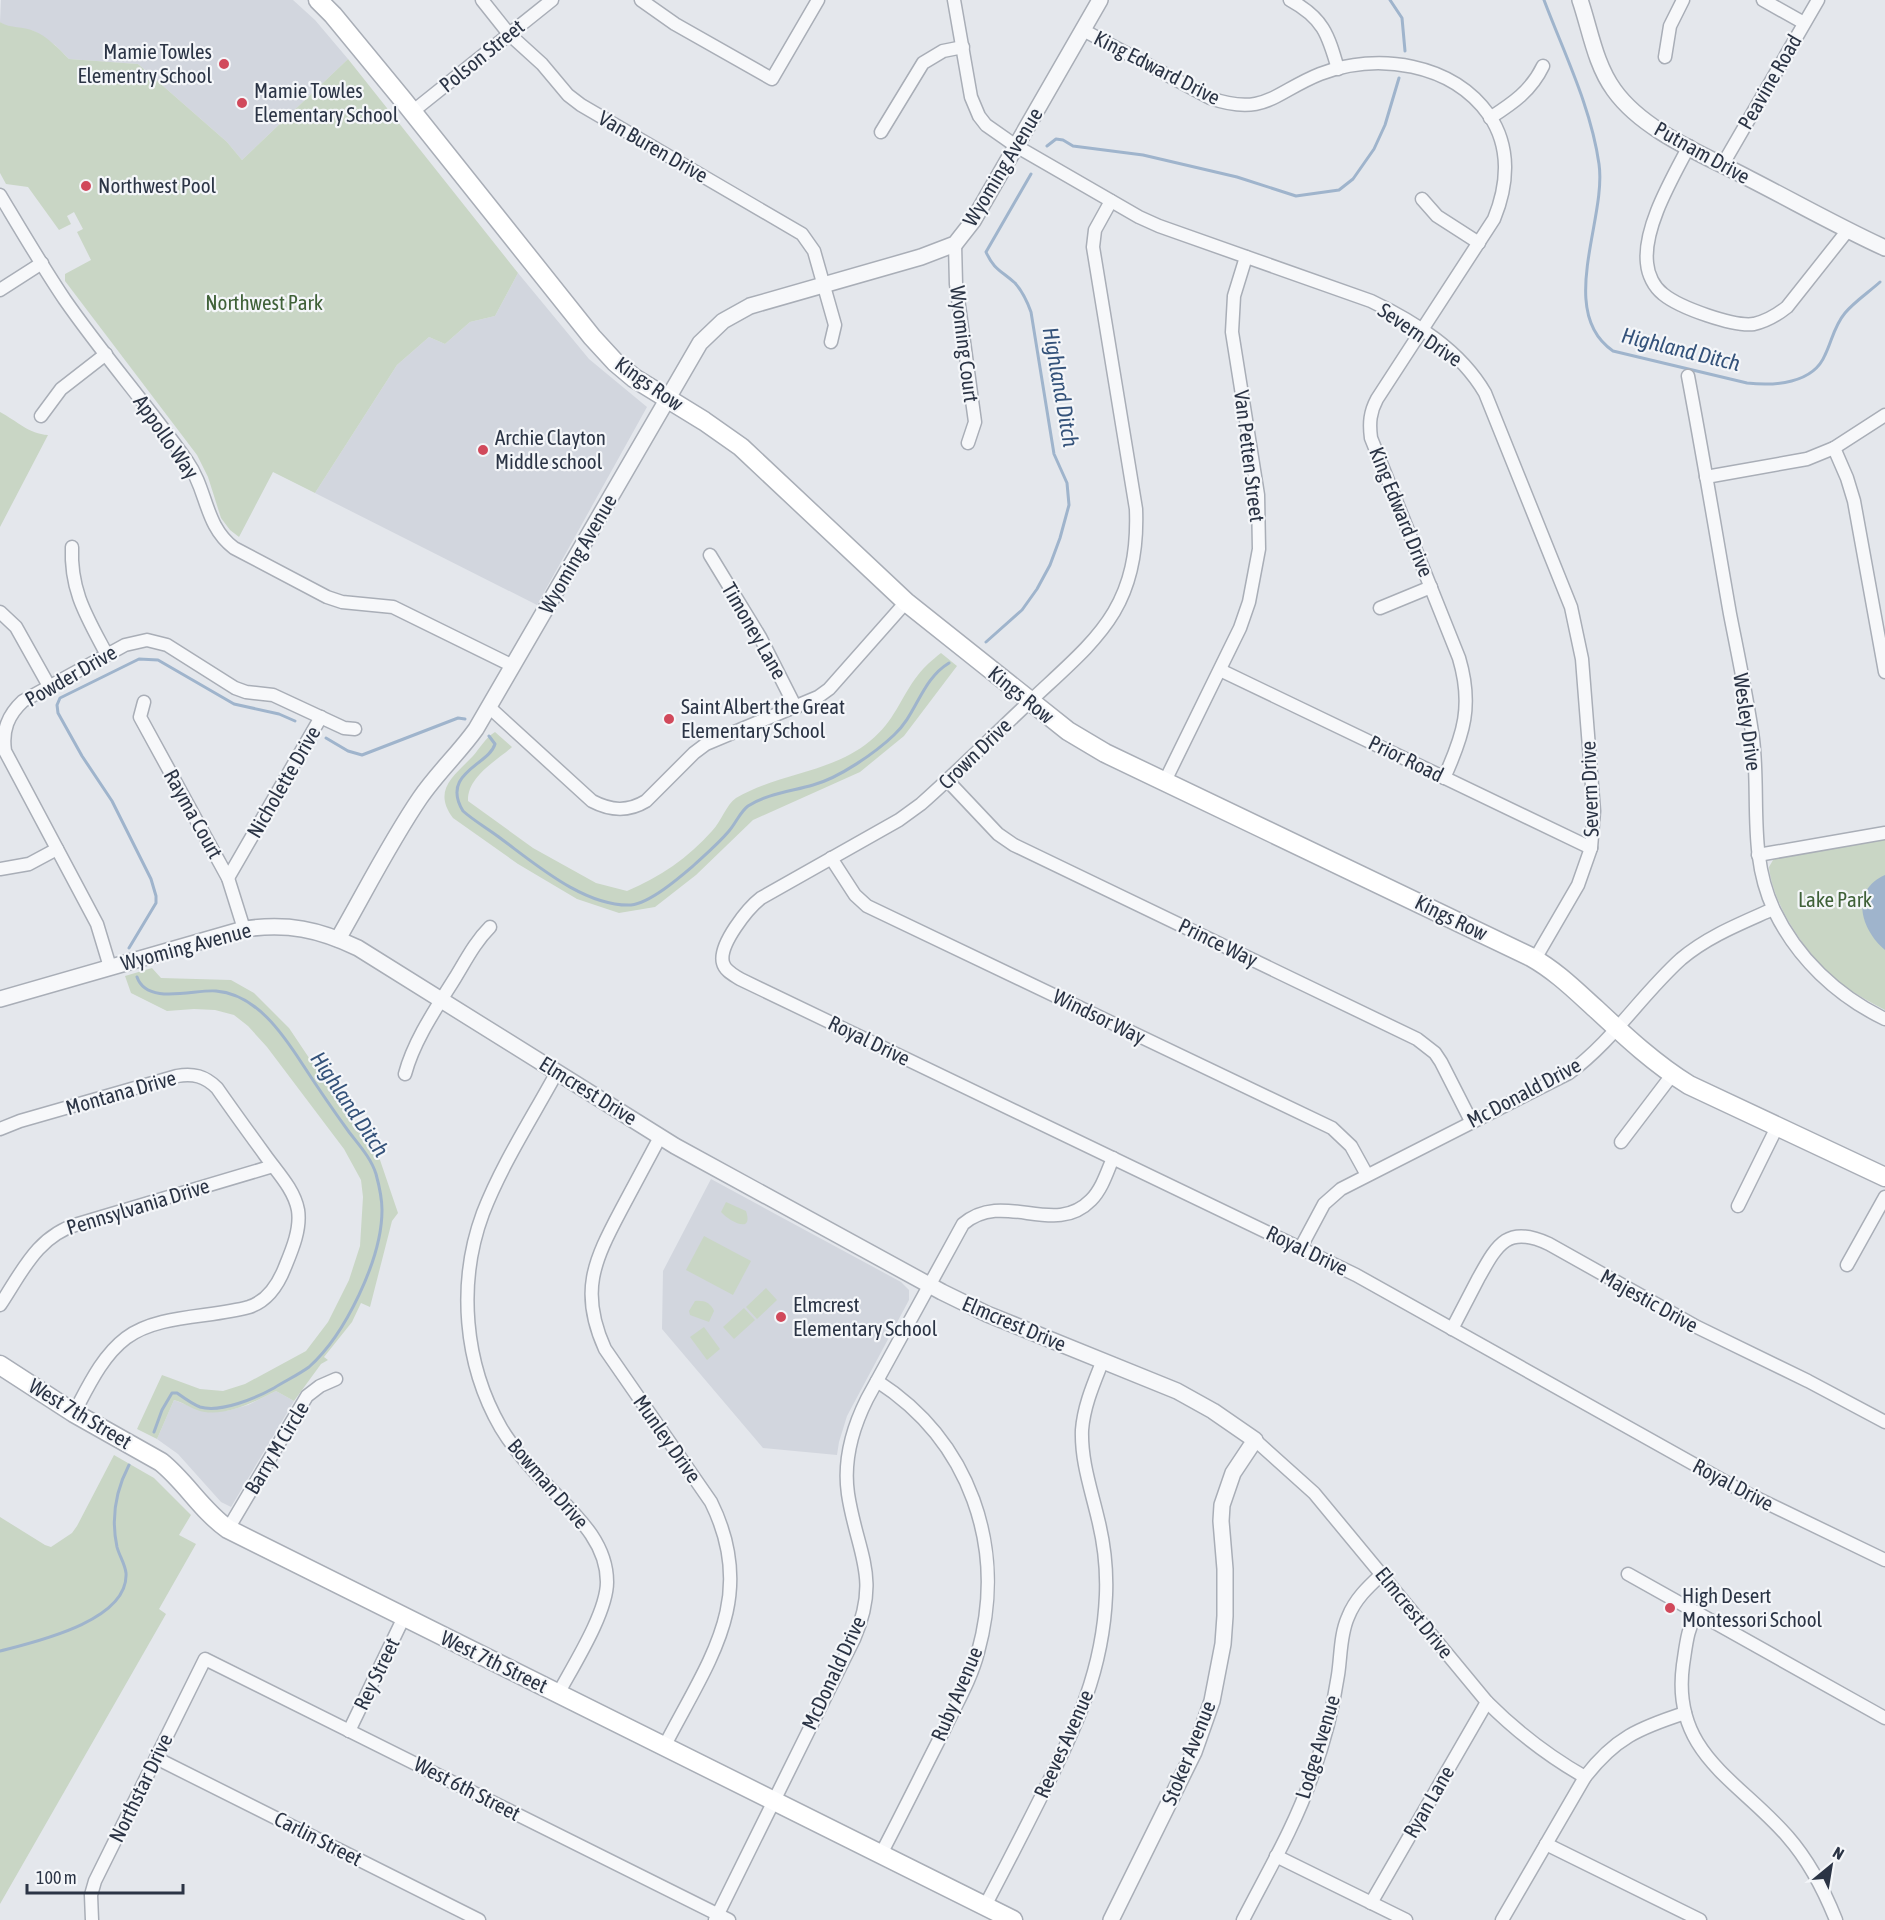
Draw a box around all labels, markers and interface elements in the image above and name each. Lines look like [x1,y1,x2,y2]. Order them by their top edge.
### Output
street label: Polson Street [434,14,529,97]
street label: King Edward Drive [1091,25,1224,109]
street label: Peavine Road [1732,30,1806,133]
place label: Mamie Towles Elementry School [77,39,212,87]
marker: Mamie Towles Elementry School [217,57,231,71]
place label: Mamie Towles Elementary School [254,78,399,126]
marker: Mamie Towles Elementary School [235,96,249,110]
street label: Wyoming Avenue [957,103,1047,230]
street label: Van Buren Drive [595,105,712,187]
street label: Putnam Drive [1651,116,1754,188]
place label: Northwest Pool [98,173,216,197]
marker: Northwest Pool [79,179,93,193]
street label: Wyoming Court [946,284,984,403]
park label: Northwest Park [205,290,323,314]
street label: Severn Drive [1374,297,1467,371]
water label: Highland Ditch [1619,322,1743,376]
water label: Highland Ditch [1038,325,1084,449]
street label: Kings Row [611,351,689,415]
street label: Van Petten Street [1230,389,1270,523]
street label: Appollo Way [129,390,205,483]
place label: Archie Clayton Middle school [495,425,606,473]
marker: Archie Clayton Middle school [476,443,490,457]
street label: King Edward Drive [1365,443,1439,580]
street label: Wyoming Avenue [533,490,621,617]
street label: Timoney Lane [718,578,792,683]
street label: Powder Drive [21,639,120,711]
street label: Kings Row [984,661,1060,728]
street label: Wesley Drive [1729,671,1767,772]
place label: Saint Albert the Great Elementary School [681,694,845,742]
marker: Saint Albert the Great Elementary School [662,712,676,726]
street label: Crown Drive [933,713,1016,794]
street label: Nicholette Drive [241,721,325,842]
street label: Prior Road [1365,730,1448,787]
street label: Severn Drive [1575,741,1603,837]
street label: Rayma Court [160,765,228,862]
park label: Lake Park [1798,887,1872,911]
street label: Kings Row [1411,889,1492,945]
street label: Prince Way [1175,913,1262,972]
street label: Wyoming Avenue [118,917,253,975]
street label: Windsor Way [1049,983,1150,1049]
street label: Royal Drive [825,1010,914,1070]
water label: Highland Ditch [305,1047,395,1162]
street label: Elmcrest Drive [535,1051,642,1130]
street label: Mc Donald Drive [1463,1052,1584,1132]
street label: Montana Drive [63,1065,179,1119]
street label: Pennsylvania Drive [63,1173,212,1239]
street label: Royal Drive [1263,1220,1352,1280]
street label: Majestic Drive [1596,1263,1702,1337]
street label: Elmcrest Drive [959,1290,1070,1356]
place label: Elmcrest Elementary School [793,1292,938,1340]
marker: Elmcrest Elementary School [774,1310,788,1324]
street label: West 7th Street [25,1373,136,1453]
street label: Munley Drive [629,1390,707,1487]
street label: Barry M Circle [239,1397,313,1498]
street label: Bowman Drive [503,1434,594,1533]
street label: Royal Drive [1689,1453,1778,1515]
street label: Elmcrest Drive [1371,1562,1459,1663]
place label: High Desert Montessori School [1682,1583,1823,1631]
marker: High Desert Montessori School [1663,1601,1677,1615]
street label: McDonald Drive [796,1612,870,1733]
street label: West 7th Street [437,1625,552,1697]
street label: Rey Street [348,1634,404,1714]
street label: Ruby Avenue [925,1643,987,1744]
street label: Reeves Avenue [1029,1686,1098,1801]
street label: Lodge Avenue [1290,1692,1344,1801]
street label: Stoker Avenue [1156,1697,1220,1808]
street label: Northstar Drive [104,1729,177,1846]
street label: West 6th Street [411,1751,524,1825]
street label: Ryan Lane [1398,1761,1458,1842]
street label: Carlin Street [271,1806,366,1870]
north arrow [1801,1836,1861,1896]
text: N [1830,1843,1847,1863]
scale bar [27,1857,183,1895]
text: 100 m [36,1867,77,1888]

